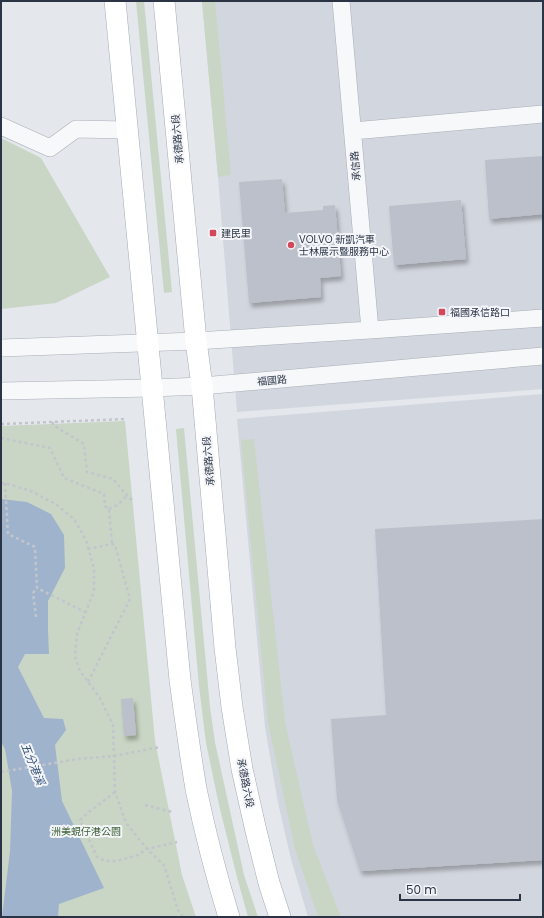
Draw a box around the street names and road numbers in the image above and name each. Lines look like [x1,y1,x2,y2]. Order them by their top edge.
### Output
street label: 承德路六段 [168,113,187,165]
street label: 承信路 [347,150,364,182]
street label: 福國路 [256,372,288,389]
street label: 承德路六段 [199,435,218,487]
street label: 承德路六段 [233,757,258,809]

